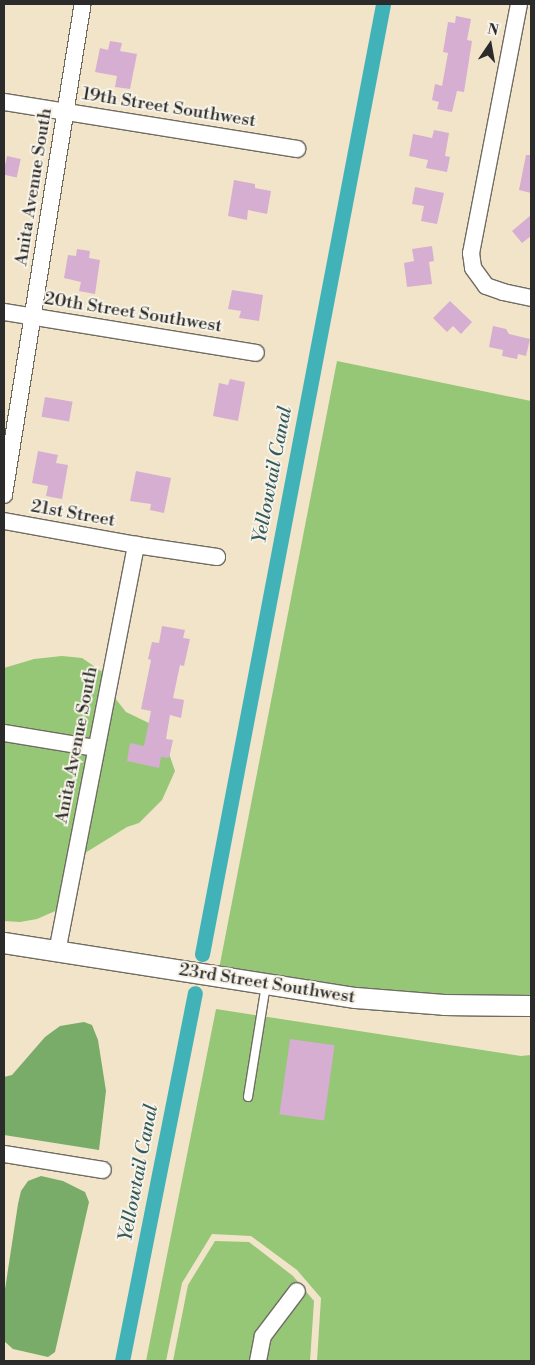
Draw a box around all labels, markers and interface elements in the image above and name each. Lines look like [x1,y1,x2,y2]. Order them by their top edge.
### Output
north arrow [465,20,515,70]
text: N [486,20,500,40]
street label: 19th Street Southwest [81,84,257,132]
street label: Anita Avenue South [11,107,57,267]
street label: 20th Street Southwest [43,288,223,338]
water label: Yellowtail Canal [249,404,297,546]
street label: 21st Street [29,496,117,532]
street label: Anita Avenue South [51,665,103,825]
street label: 23rd Street Southwest [177,959,357,1009]
water label: Yellowtail Canal [115,1102,163,1244]

